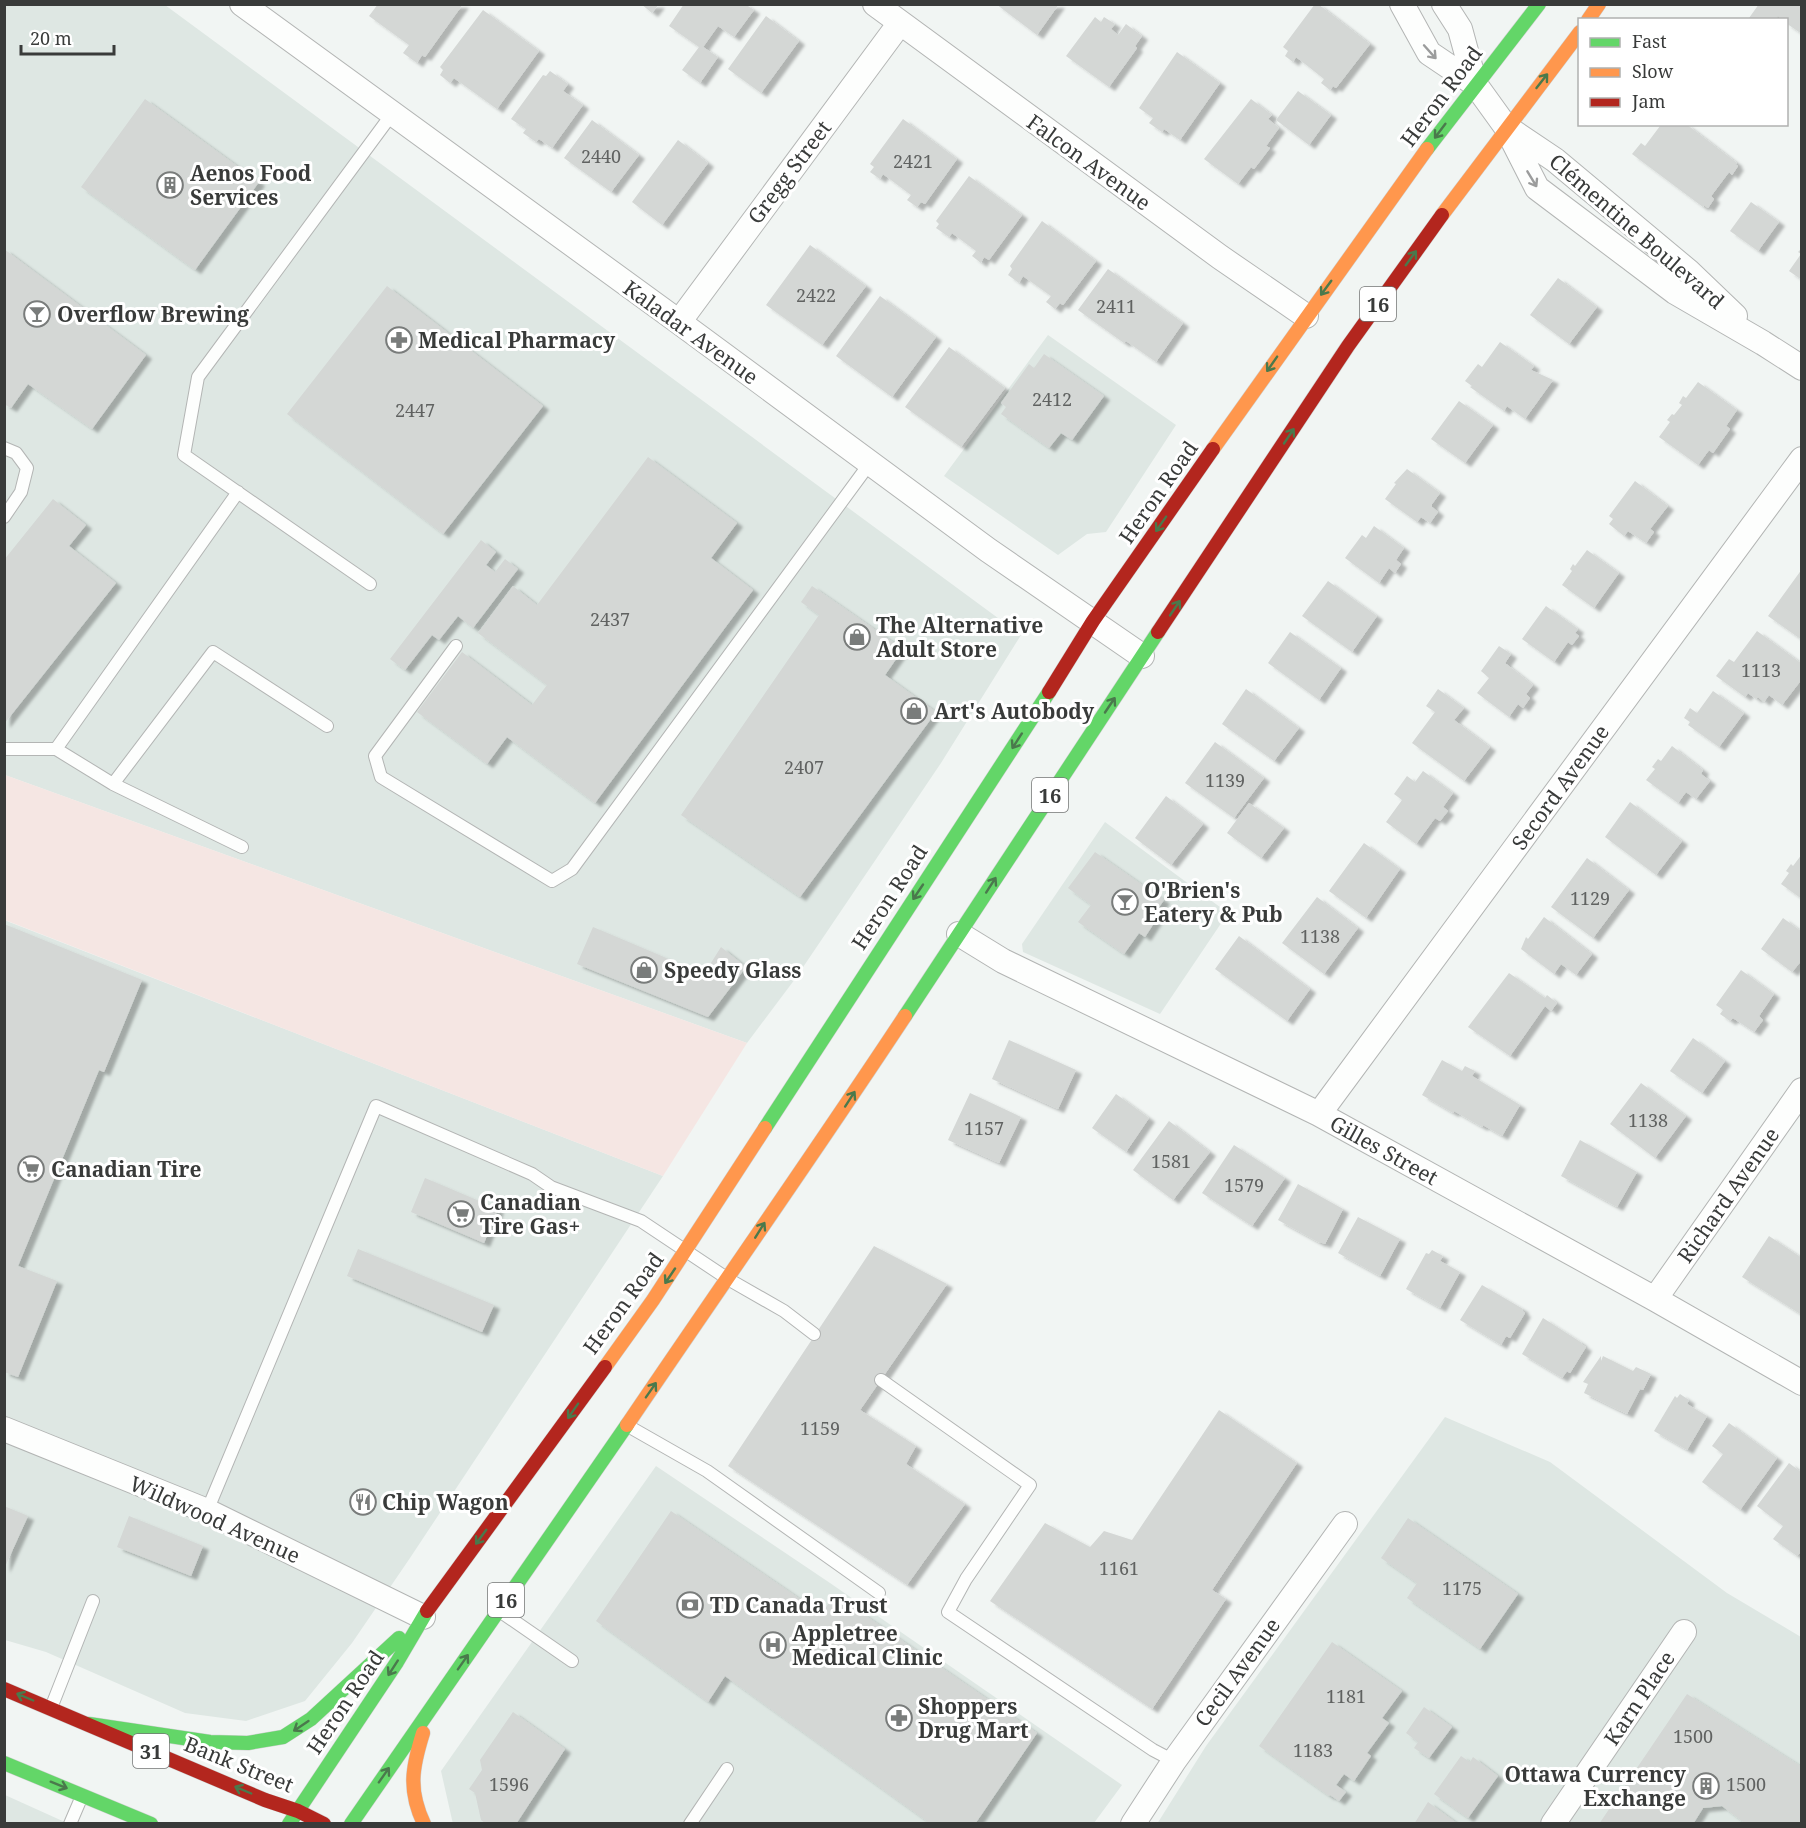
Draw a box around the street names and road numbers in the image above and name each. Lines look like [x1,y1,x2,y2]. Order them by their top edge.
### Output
street label: Heron Road [1394,40,1488,152]
street label: Falcon Avenue [1022,108,1156,216]
street label: Gregg Street [741,115,837,229]
street label: Clémentine Boulevard [1544,147,1731,315]
street label: Kaladar Avenue [618,274,764,390]
road number: 16 [1360,287,1396,321]
street label: Heron Road [1112,435,1204,549]
street label: Secord Avenue [1505,719,1615,855]
road number: 16 [1032,778,1068,812]
street label: Heron Road [845,839,933,955]
street label: Gilles Street [1325,1109,1443,1191]
street label: Richard Avenue [1671,1122,1785,1268]
street label: Heron Road [577,1246,670,1360]
street label: Wildwood Avenue [125,1469,305,1569]
road number: 16 [488,1583,524,1617]
street label: Cecil Avenue [1188,1612,1286,1732]
street label: Heron Road [300,1645,390,1759]
street label: Karn Place [1597,1645,1681,1751]
street label: Bank Street [180,1729,298,1799]
road number: 31 [133,1734,169,1768]

